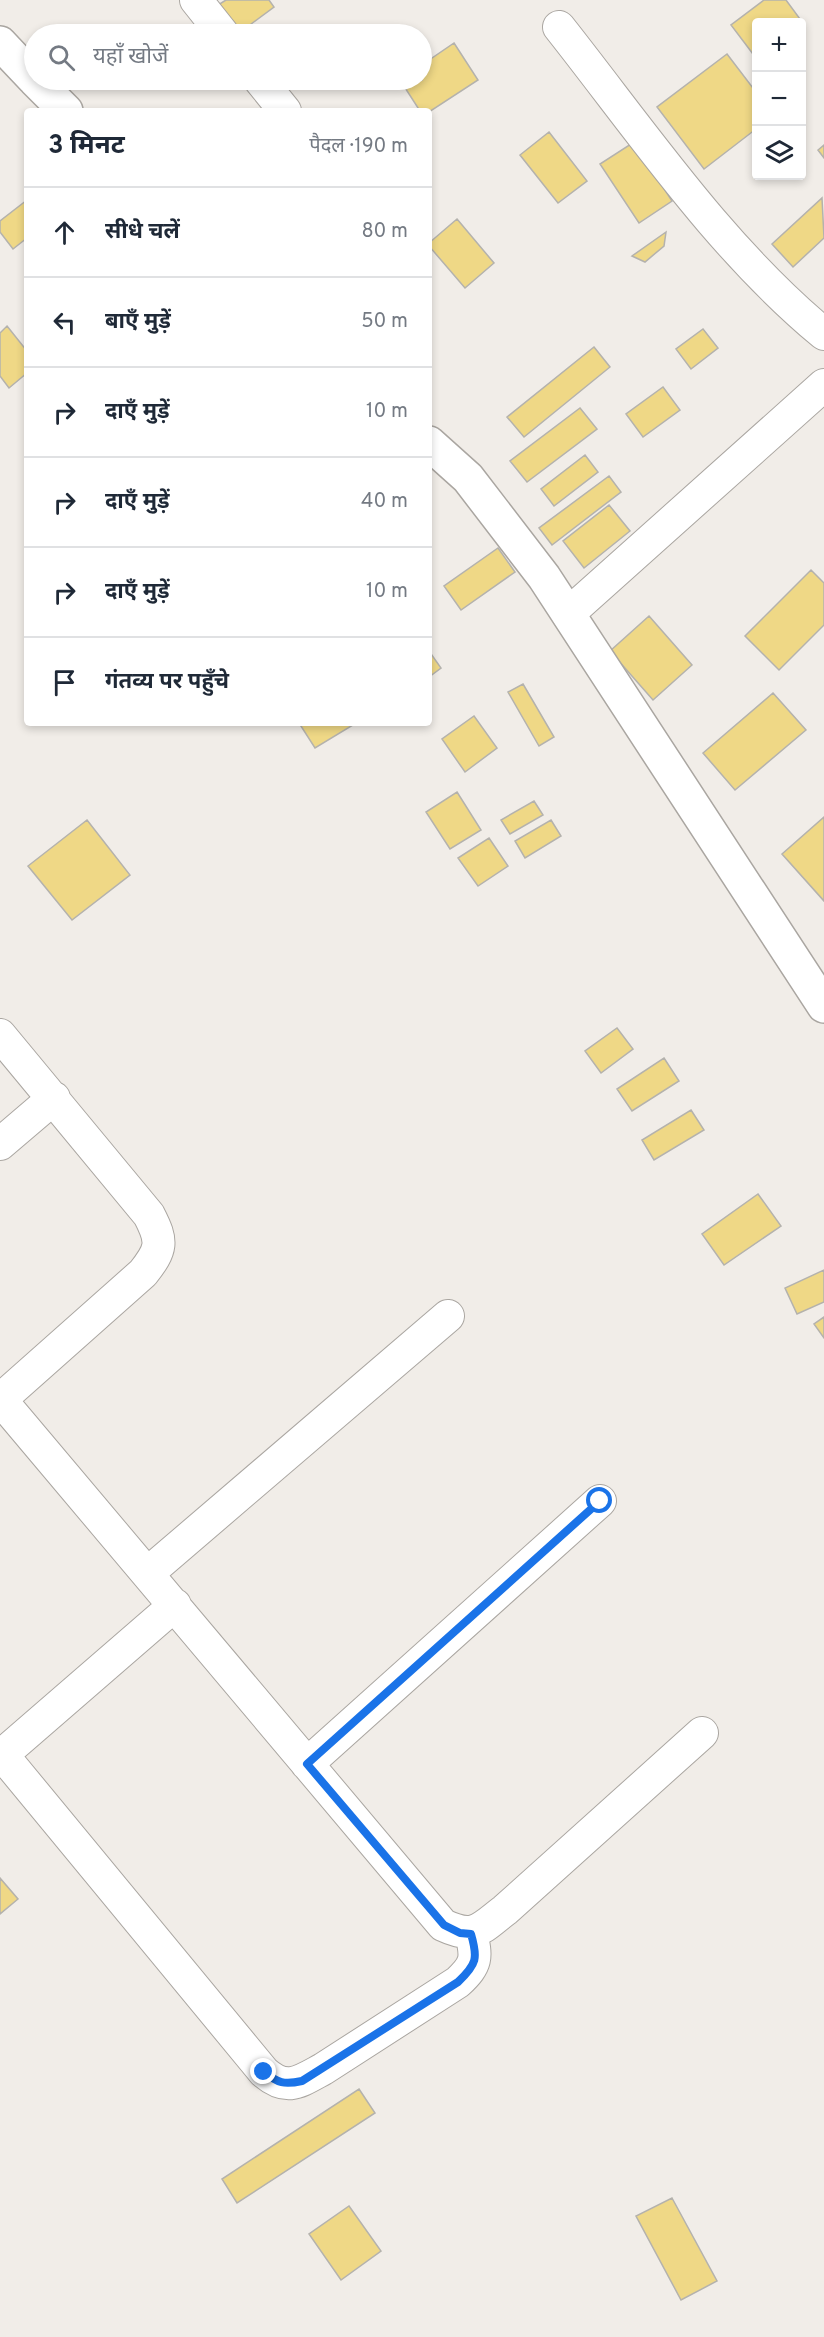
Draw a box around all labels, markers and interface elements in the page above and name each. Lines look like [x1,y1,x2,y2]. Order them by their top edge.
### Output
map controls [752,18,806,180]
button: + [752,18,806,72]
search box [24,24,432,90]
icon: search [45,41,78,74]
text: यहाँ खोजें [93,44,168,71]
button: − [752,72,806,126]
button: layers [752,126,806,180]
text: 3 मिनट [48,130,125,163]
text: पैदल · 190 m [309,134,408,160]
icon: ahead [48,216,81,249]
text: सीधे चलें [105,219,180,246]
text: 80 m [362,219,408,245]
icon: left [48,306,81,339]
text: बाएँ मुड़ें [105,309,171,336]
text: 50 m [361,309,408,335]
icon: right [48,396,81,429]
text: दाएँ मुड़ें [105,399,170,426]
text: 10 m [366,399,408,425]
icon: right [48,486,81,519]
text: दाएँ मुड़ें [105,489,170,516]
text: 40 m [361,489,408,515]
icon: right [48,576,81,609]
text: दाएँ मुड़ें [105,579,170,606]
text: 10 m [366,579,408,605]
icon: arrive [48,666,81,699]
text: गंतव्य पर पहुँचे [105,669,229,696]
route start [586,1487,612,1513]
route end [250,2058,276,2084]

